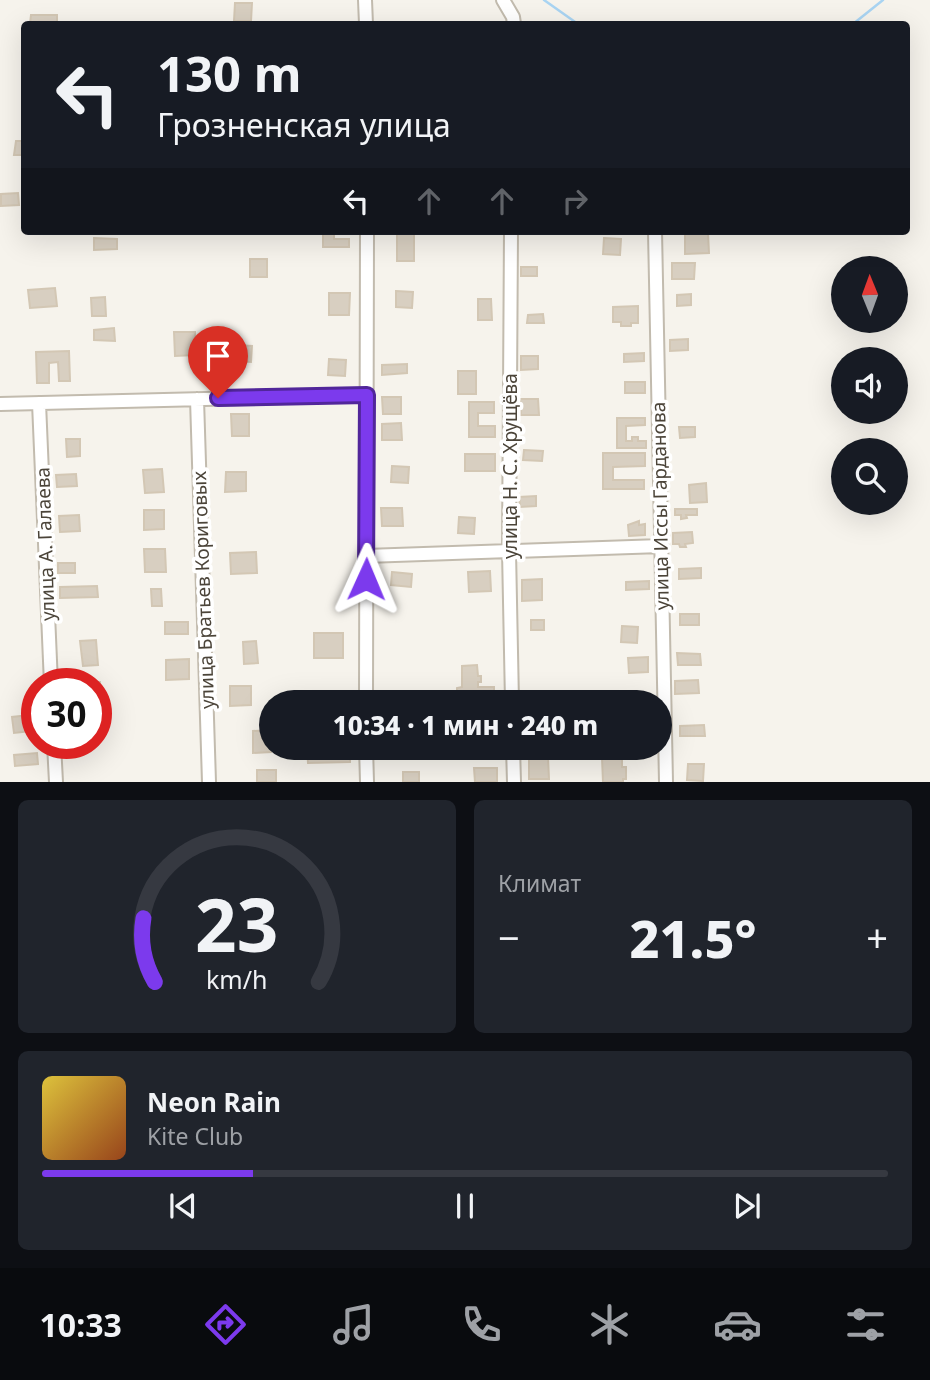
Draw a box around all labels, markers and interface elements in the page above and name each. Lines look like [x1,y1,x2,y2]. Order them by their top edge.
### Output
text: 130 m [157,40,302,106]
icon: left [42,49,133,140]
text: Грозненская улица [157,103,451,146]
icon: left [337,182,375,220]
icon: ahead [410,182,448,220]
icon: ahead [483,182,521,220]
icon: right [556,182,594,220]
north arrow [831,256,908,332]
map controls [831,256,908,515]
pin [188,326,248,398]
icon: arrive [199,337,237,375]
button: sound [831,347,908,424]
street label: улица Н. С. Хрущёва [497,373,523,559]
street label: улица Иссы Гарданова [645,402,675,610]
button: search [831,438,908,515]
street label: улица А. Галаева [29,467,61,621]
street label: улица Братьев Кориговых [186,470,220,709]
position arrow [329,542,403,616]
speed limit sign: 30 [21,668,112,759]
text: 10:34 · 1 мин · 240 m [333,707,598,743]
text: Климат [498,867,581,899]
text: 23 [195,875,279,974]
text: 21.5° [630,902,756,973]
text: − [498,911,520,963]
text: + [866,911,888,963]
text: km/h [206,962,268,996]
text: Neon Rain [147,1084,281,1120]
text: Kite Club [147,1120,243,1152]
icon: previous [164,1187,202,1225]
icon: pause [446,1187,484,1225]
icon: next [728,1187,766,1225]
icon: directions [201,1300,250,1349]
icon: music [329,1300,378,1349]
icon: phone [457,1300,506,1349]
icon: climate [585,1300,634,1349]
icon: car [713,1300,762,1349]
icon: filters [841,1300,890,1349]
text: 10:33 [40,1303,122,1346]

